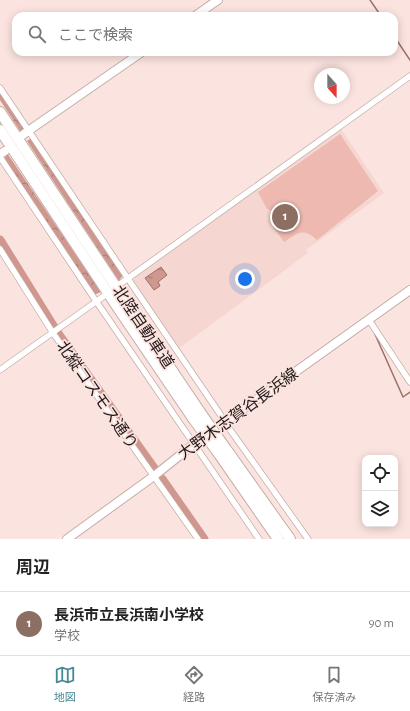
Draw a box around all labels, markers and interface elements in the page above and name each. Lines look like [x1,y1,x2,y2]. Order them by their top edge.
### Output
search box [12,12,398,56]
icon: search [26,23,48,45]
text: ここで検索 [58,28,133,43]
north arrow [314,68,350,104]
pin: 1 [272,202,298,232]
your location [235,269,255,289]
street label: 北陸自動車道 [110,282,177,371]
street label: 北縦コスモス通り [54,337,141,452]
street label: 大野木志賀谷長浜線 [174,364,301,463]
map controls [362,455,398,527]
button: locate [362,455,398,491]
button: layers [362,491,398,527]
text: 周辺 [16,559,50,576]
text: 長浜市立長浜南小学校 [54,608,204,623]
text: 1 [27,617,31,630]
text: 90 m [368,617,394,630]
text: 学校 [54,630,80,643]
tab: 地図 [54,664,76,704]
tab: 経路 [183,664,205,704]
tab: 保存済み [312,664,356,704]

